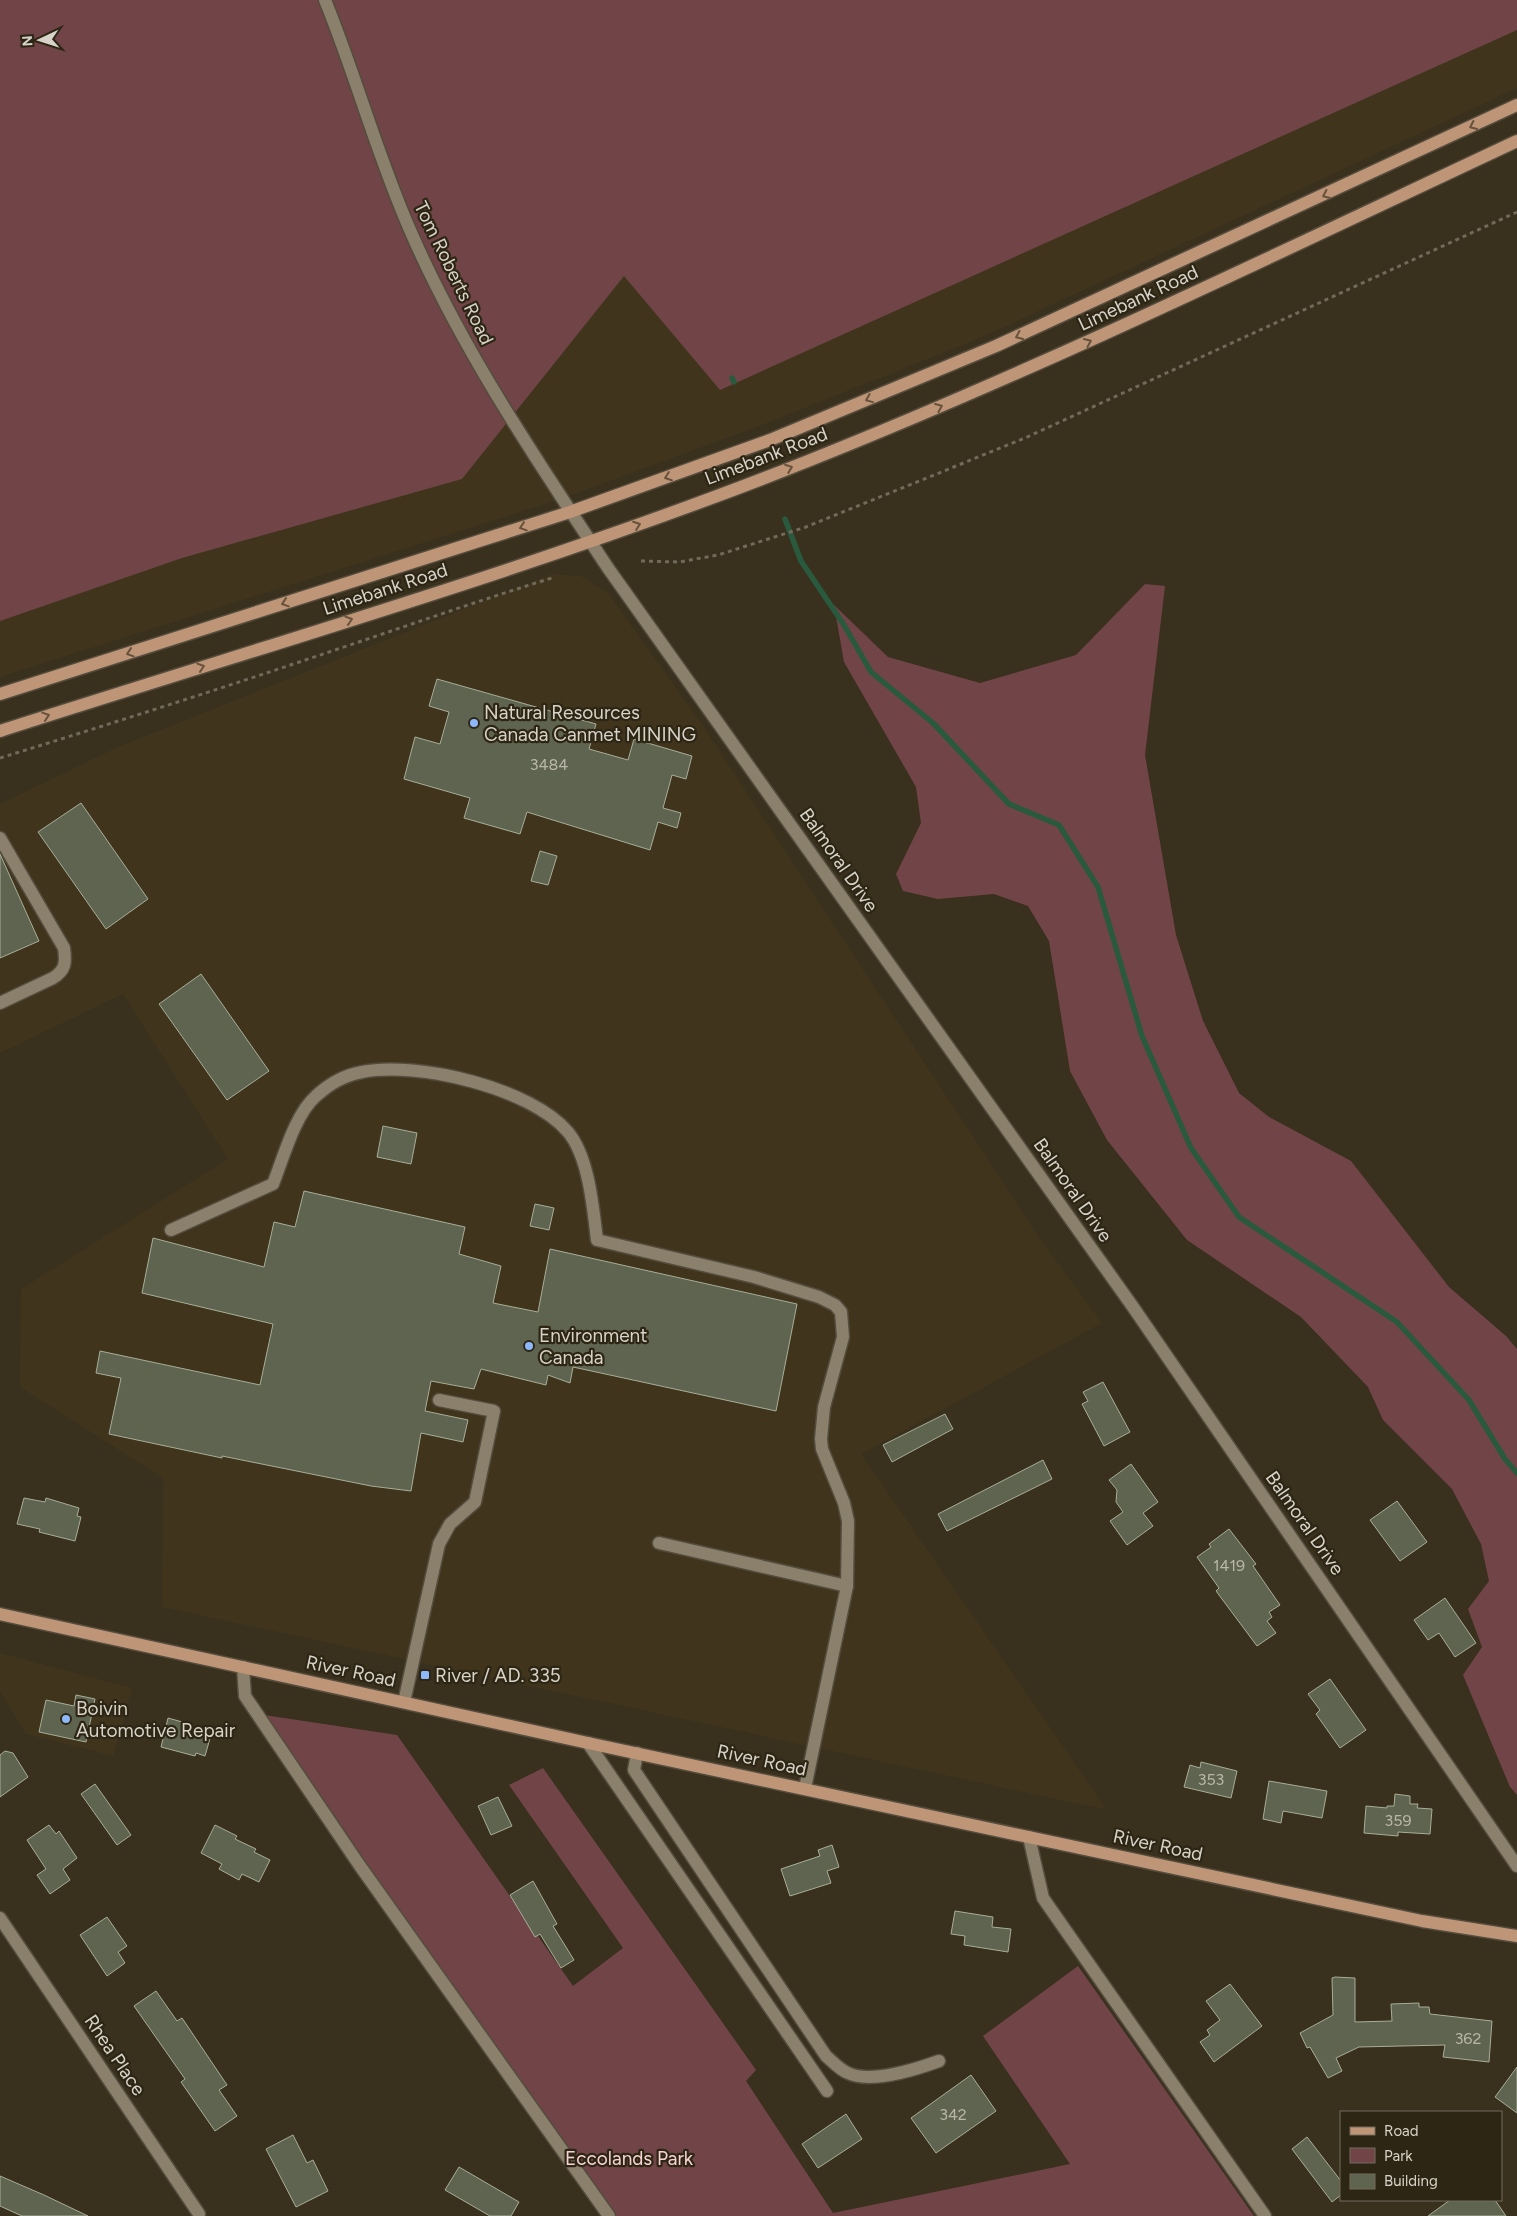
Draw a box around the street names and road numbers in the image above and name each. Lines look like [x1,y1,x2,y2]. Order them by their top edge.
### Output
street label: Tom Roberts Road [409,198,499,348]
street label: Limebank Road [1074,260,1202,336]
street label: Limebank Road [701,422,831,490]
street label: Limebank Road [320,558,450,620]
street label: Balmoral Drive [795,804,883,916]
street label: Balmoral Drive [1029,1134,1117,1246]
street label: Balmoral Drive [1261,1467,1349,1579]
street label: River Road [304,1650,398,1692]
street label: River Road [715,1739,809,1781]
street label: River Road [1111,1824,1205,1866]
street label: Rhea Place [80,2010,150,2100]

